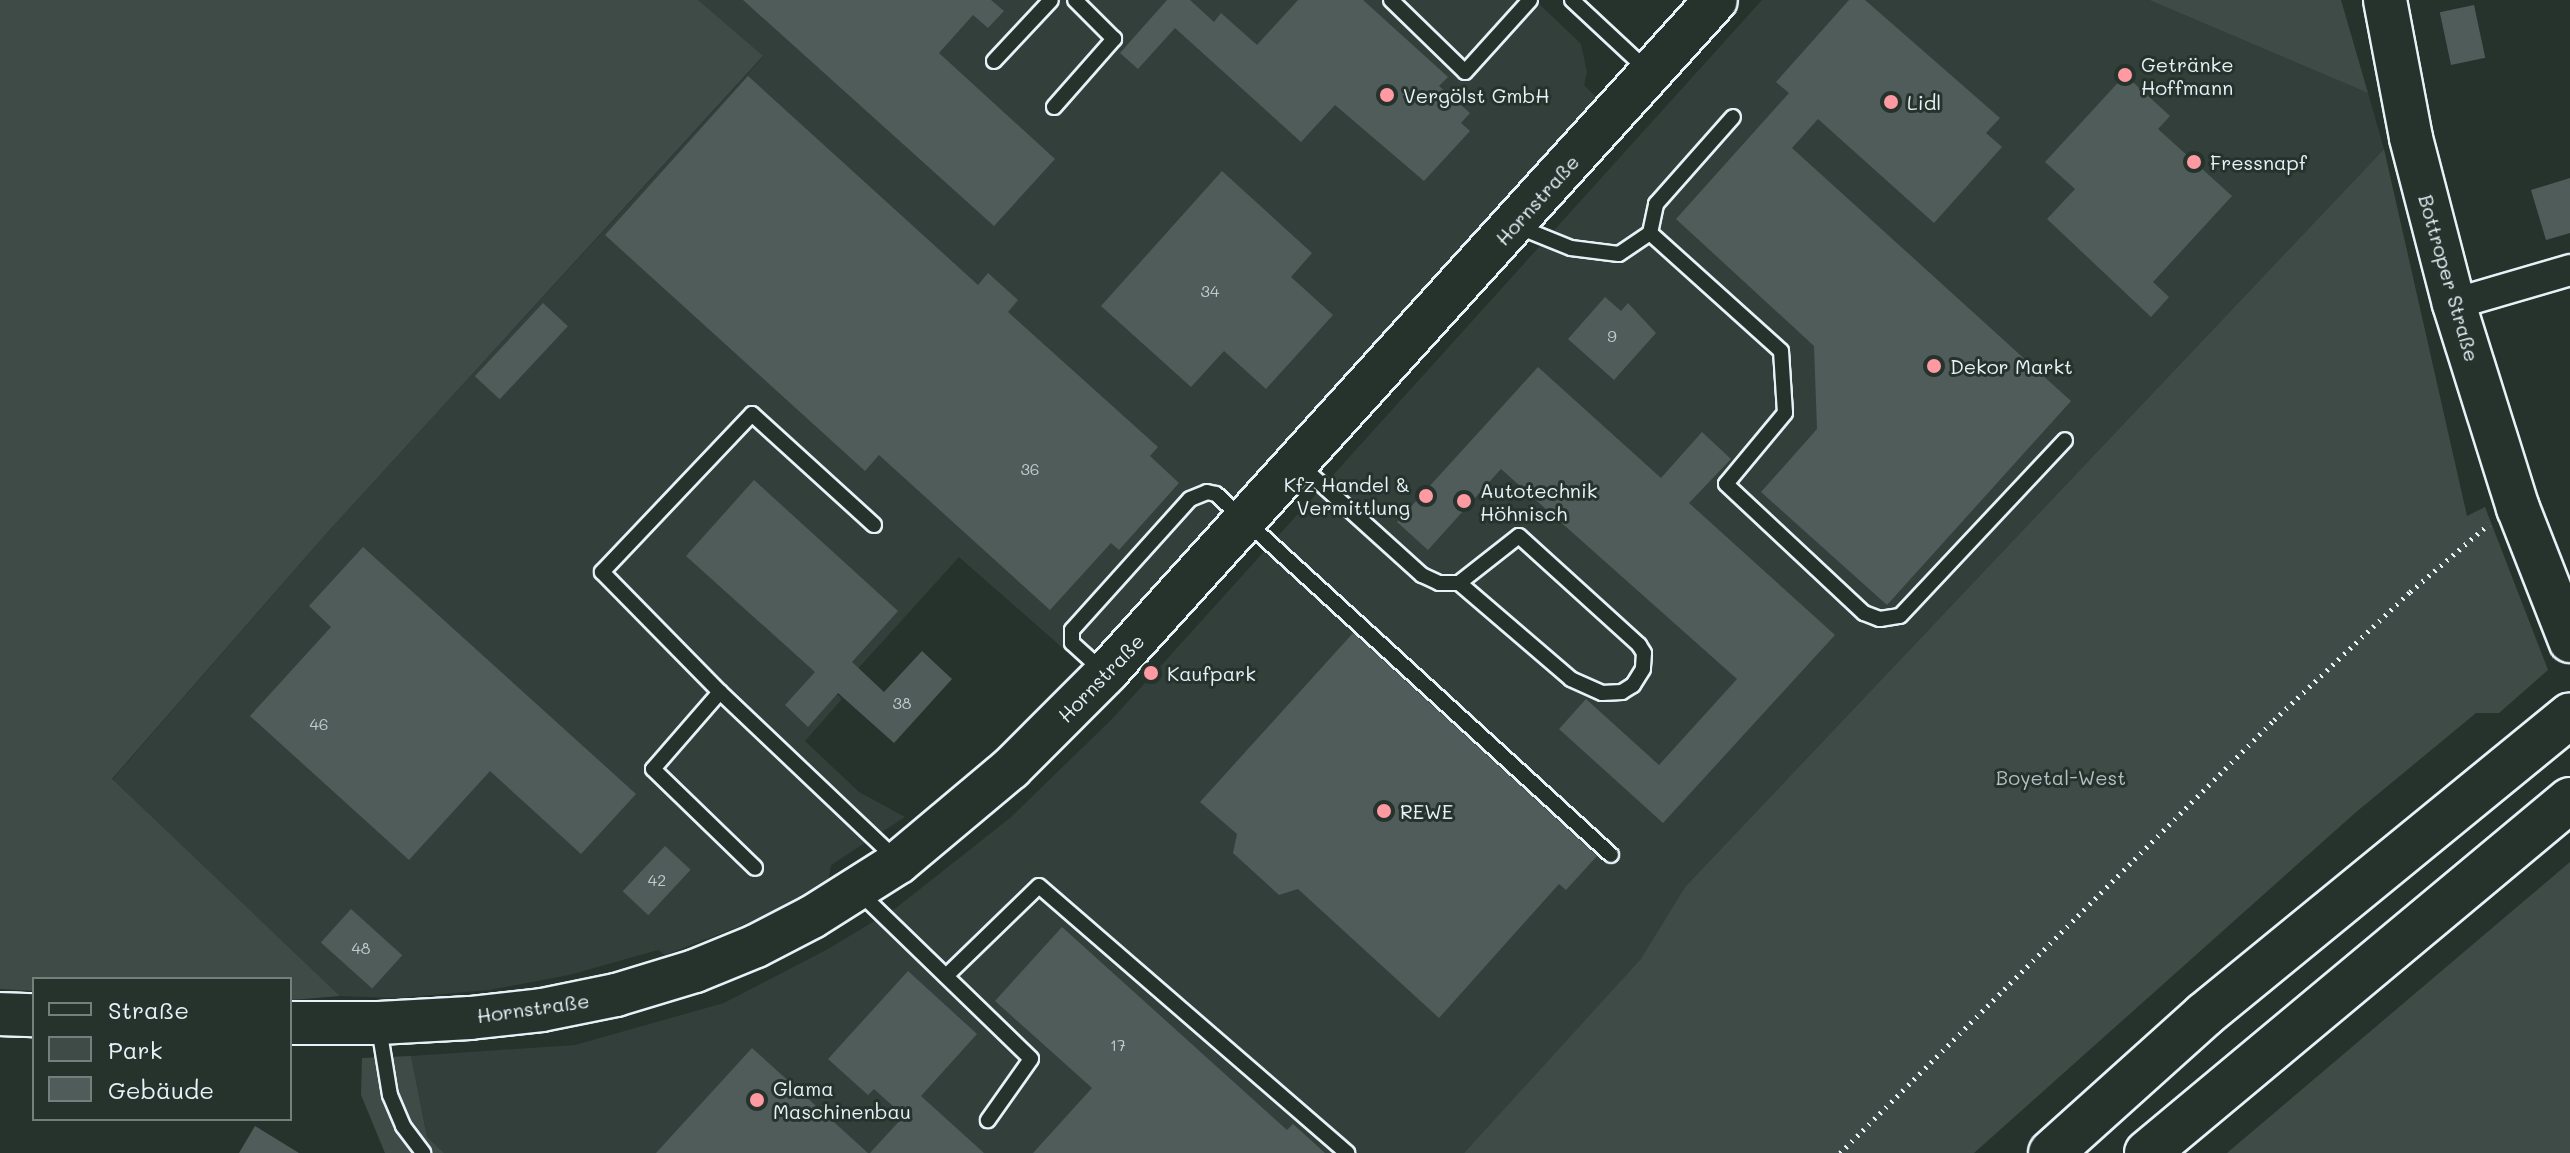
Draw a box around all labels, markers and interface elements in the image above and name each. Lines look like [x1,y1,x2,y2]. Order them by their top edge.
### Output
place label: Getränke Hoffmann [2141,52,2234,99]
marker: Getränke Hoffmann [2116,66,2134,84]
place label: Vergölst GmbH [1403,83,1549,107]
marker: Vergölst GmbH [1378,86,1396,104]
place label: Lidl [1907,90,1941,114]
marker: Lidl [1882,93,1900,111]
street label: Hornstraße [1490,150,1584,250]
place label: Fressnapf [2210,150,2307,174]
marker: Fressnapf [2185,153,2203,171]
street label: Bottroper Straße [2414,192,2484,364]
house number: 34 [1201,281,1219,301]
house number: 9 [1607,326,1617,346]
place label: Dekor Markt [1950,354,2073,378]
marker: Dekor Markt [1925,357,1943,375]
house number: 36 [1020,459,1040,479]
place label: Kfz Handel & Vermittlung [1284,472,1410,519]
place label: Autotechnik Höhnisch [1480,478,1597,525]
marker: Kfz Handel & Vermittlung [1417,487,1435,505]
marker: Autotechnik Höhnisch [1455,492,1473,510]
street label: Hornstraße [1053,629,1149,727]
place label: Kaufpark [1167,661,1256,685]
marker: Kaufpark [1142,664,1160,682]
house number: 38 [892,693,912,713]
house number: 46 [309,714,329,734]
park label: Boyetal-West [1996,765,2126,789]
place label: REWE [1400,799,1453,823]
marker: REWE [1375,802,1393,820]
house number: 42 [648,870,666,890]
house number: 48 [351,938,371,958]
legend [32,977,292,1121]
street label: Hornstraße [475,988,591,1028]
text: Straße [108,994,189,1025]
text: Park [108,1034,162,1065]
house number: 17 [1110,1035,1126,1055]
text: Gebäude [108,1074,214,1105]
place label: Glama Maschinenbau [773,1076,911,1123]
marker: Glama Maschinenbau [748,1091,766,1109]

